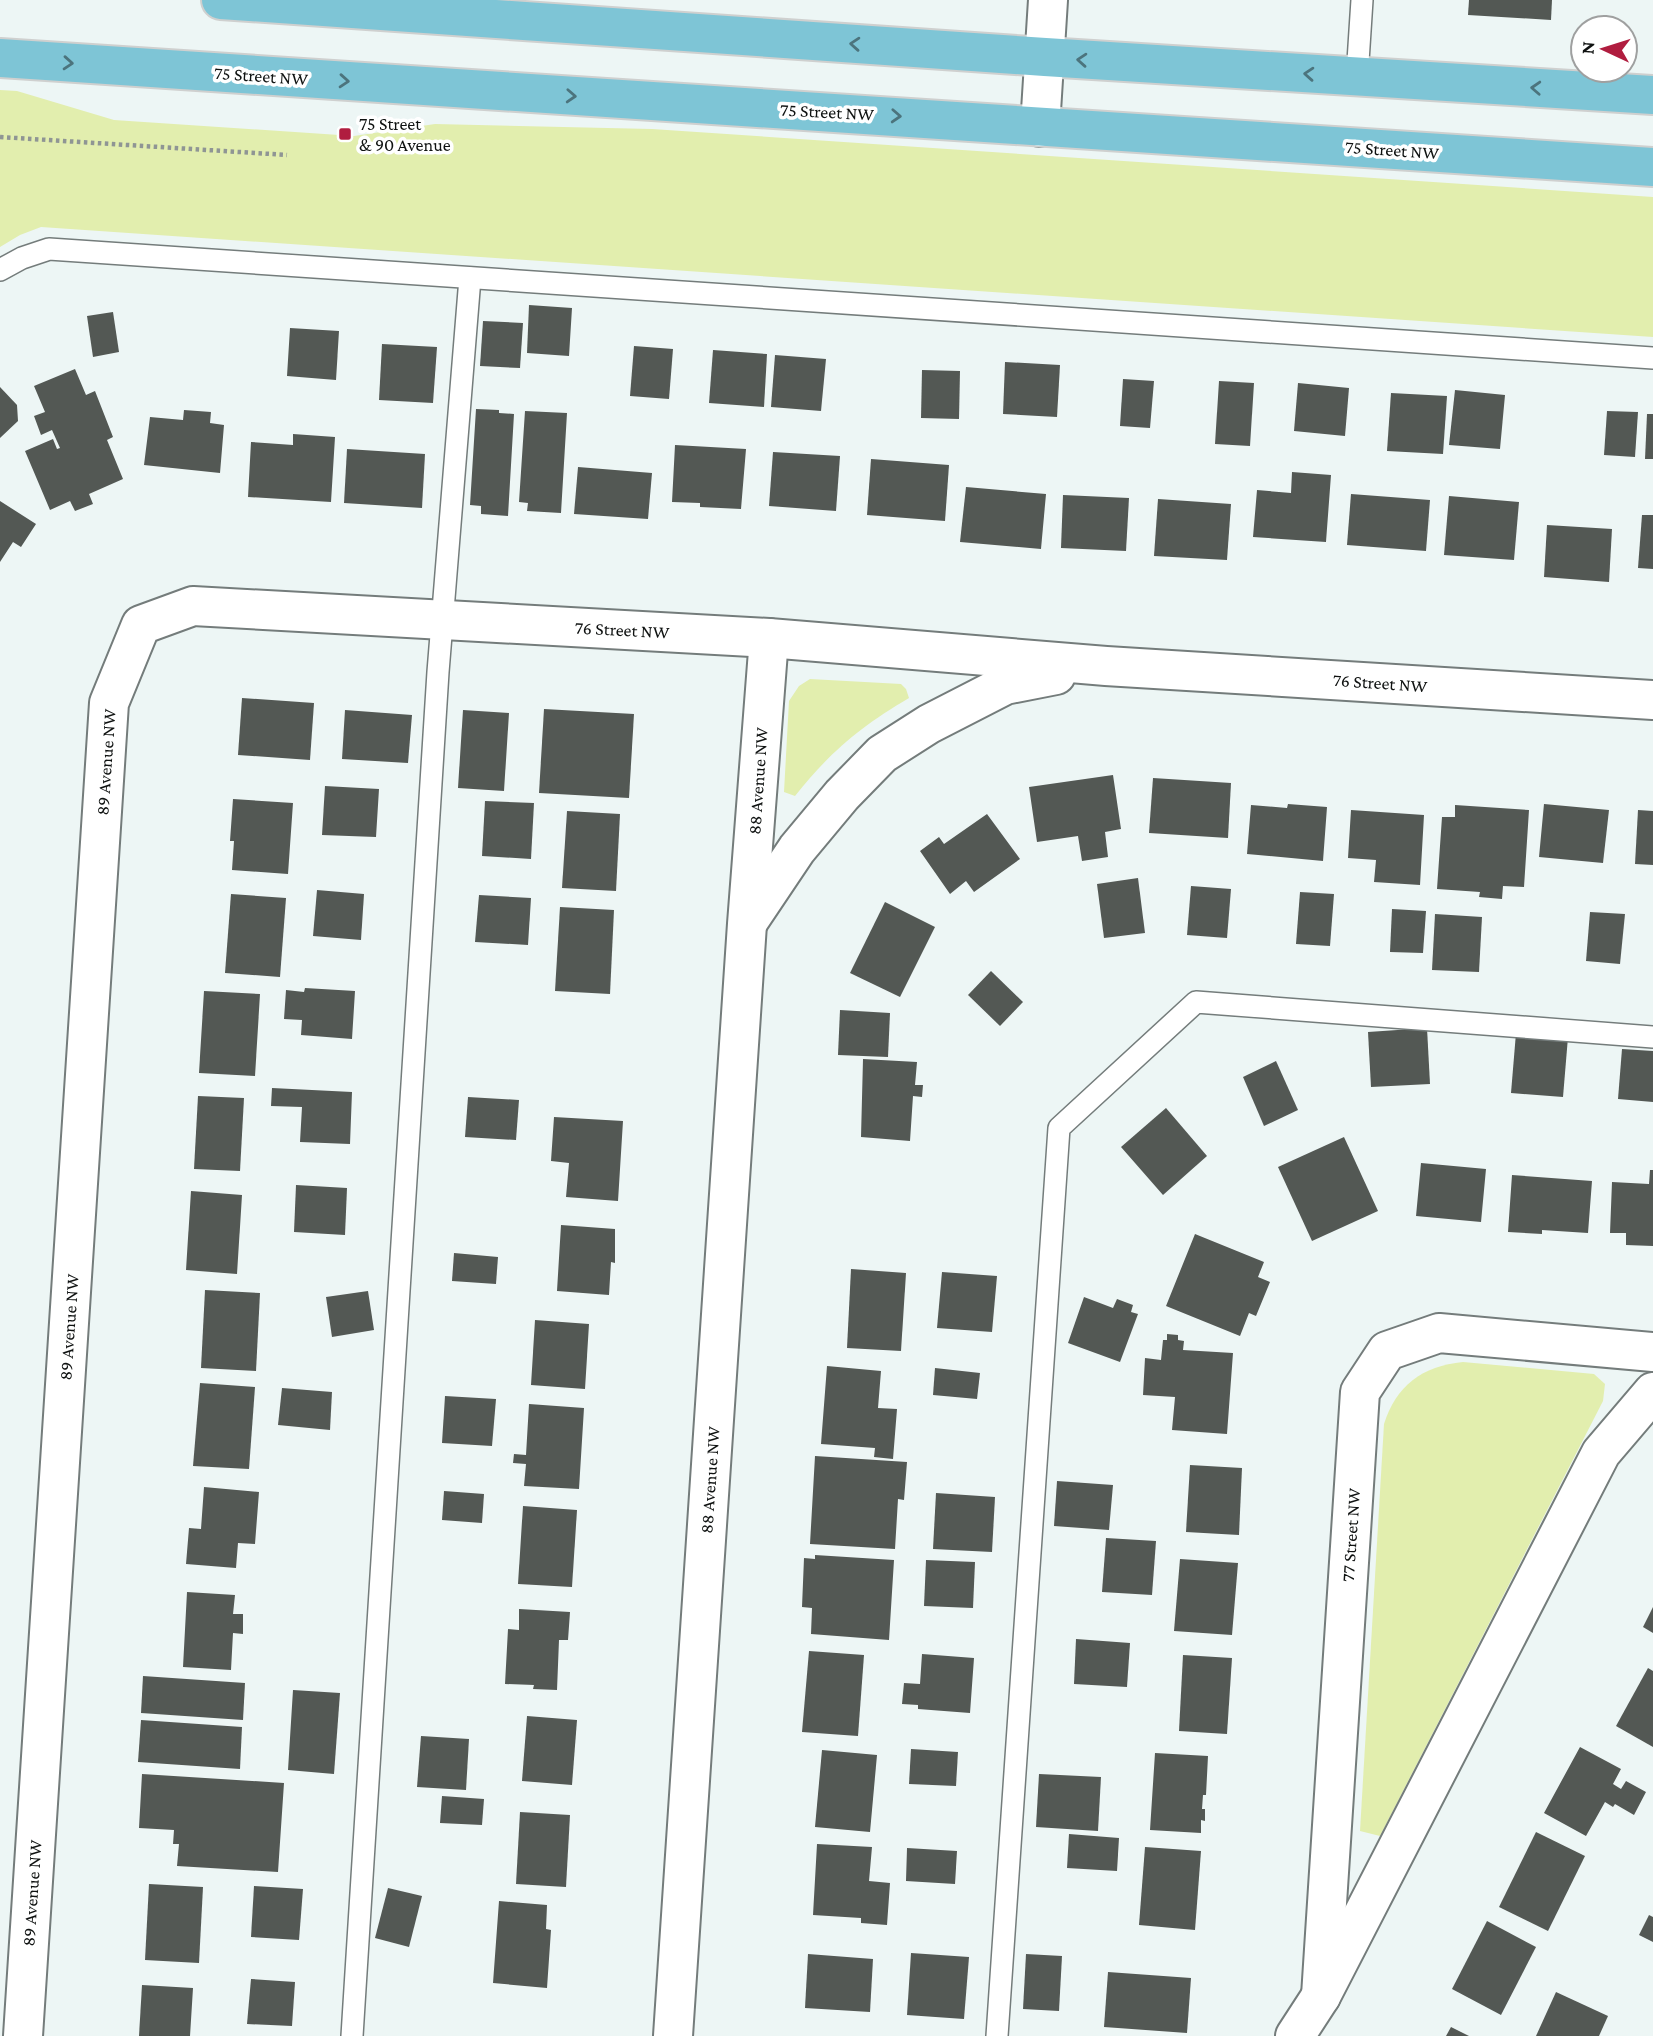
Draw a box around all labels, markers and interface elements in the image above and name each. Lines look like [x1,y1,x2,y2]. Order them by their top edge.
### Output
north arrow [1569,14,1639,84]
one-way arrow [849,37,860,52]
text: N [1577,41,1598,55]
one-way arrow [1076,52,1087,67]
one-way arrow [63,55,74,70]
street label: 75 Street NW [213,63,309,89]
one-way arrow [1303,67,1314,82]
one-way arrow [339,74,350,89]
one-way arrow [1530,80,1541,95]
one-way arrow [566,89,577,104]
street label: 75 Street NW [780,100,875,124]
one-way arrow [891,108,902,123]
place label: 75 Street & 90 Avenue [359,114,451,155]
marker: 75 Street & 90 Avenue [337,126,353,142]
street label: 75 Street NW [1344,137,1440,163]
street label: 76 Street NW [574,618,670,642]
street label: 76 Street NW [1332,670,1428,696]
street label: 89 Avenue NW [92,708,120,816]
street label: 88 Avenue NW [744,726,772,835]
street label: 89 Avenue NW [55,1273,83,1381]
street label: 88 Avenue NW [696,1425,724,1534]
street label: 77 Street NW [1338,1487,1364,1583]
street label: 89 Avenue NW [18,1839,46,1947]

